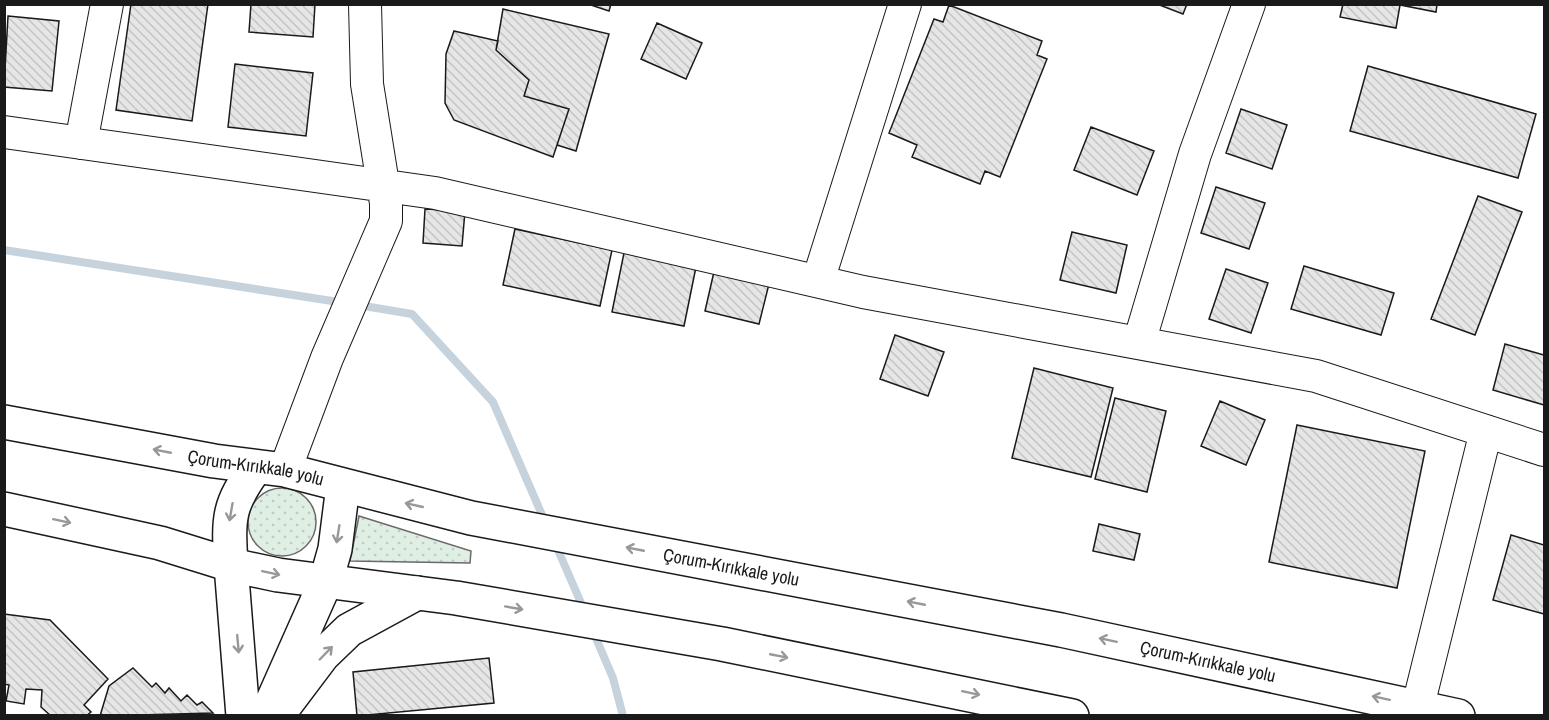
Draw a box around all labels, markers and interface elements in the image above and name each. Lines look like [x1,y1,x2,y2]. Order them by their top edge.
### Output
street label: Çorum-Kırıkkale yolu [186,443,327,492]
one-way arrow [152,445,172,456]
one-way arrow [404,498,423,510]
one-way arrow [225,502,236,521]
one-way arrow [52,516,71,528]
one-way arrow [332,524,343,543]
street label: Çorum-Kırıkkale yolu [661,542,801,592]
one-way arrow [626,543,645,554]
one-way arrow [261,568,280,580]
one-way arrow [907,597,927,608]
one-way arrow [503,603,523,614]
one-way arrow [233,633,244,653]
one-way arrow [1098,634,1118,645]
street label: Çorum-Kırıkkale yolu [1138,634,1278,688]
one-way arrow [319,645,333,660]
one-way arrow [769,651,789,662]
one-way arrow [960,688,980,699]
one-way arrow [1371,692,1391,703]

